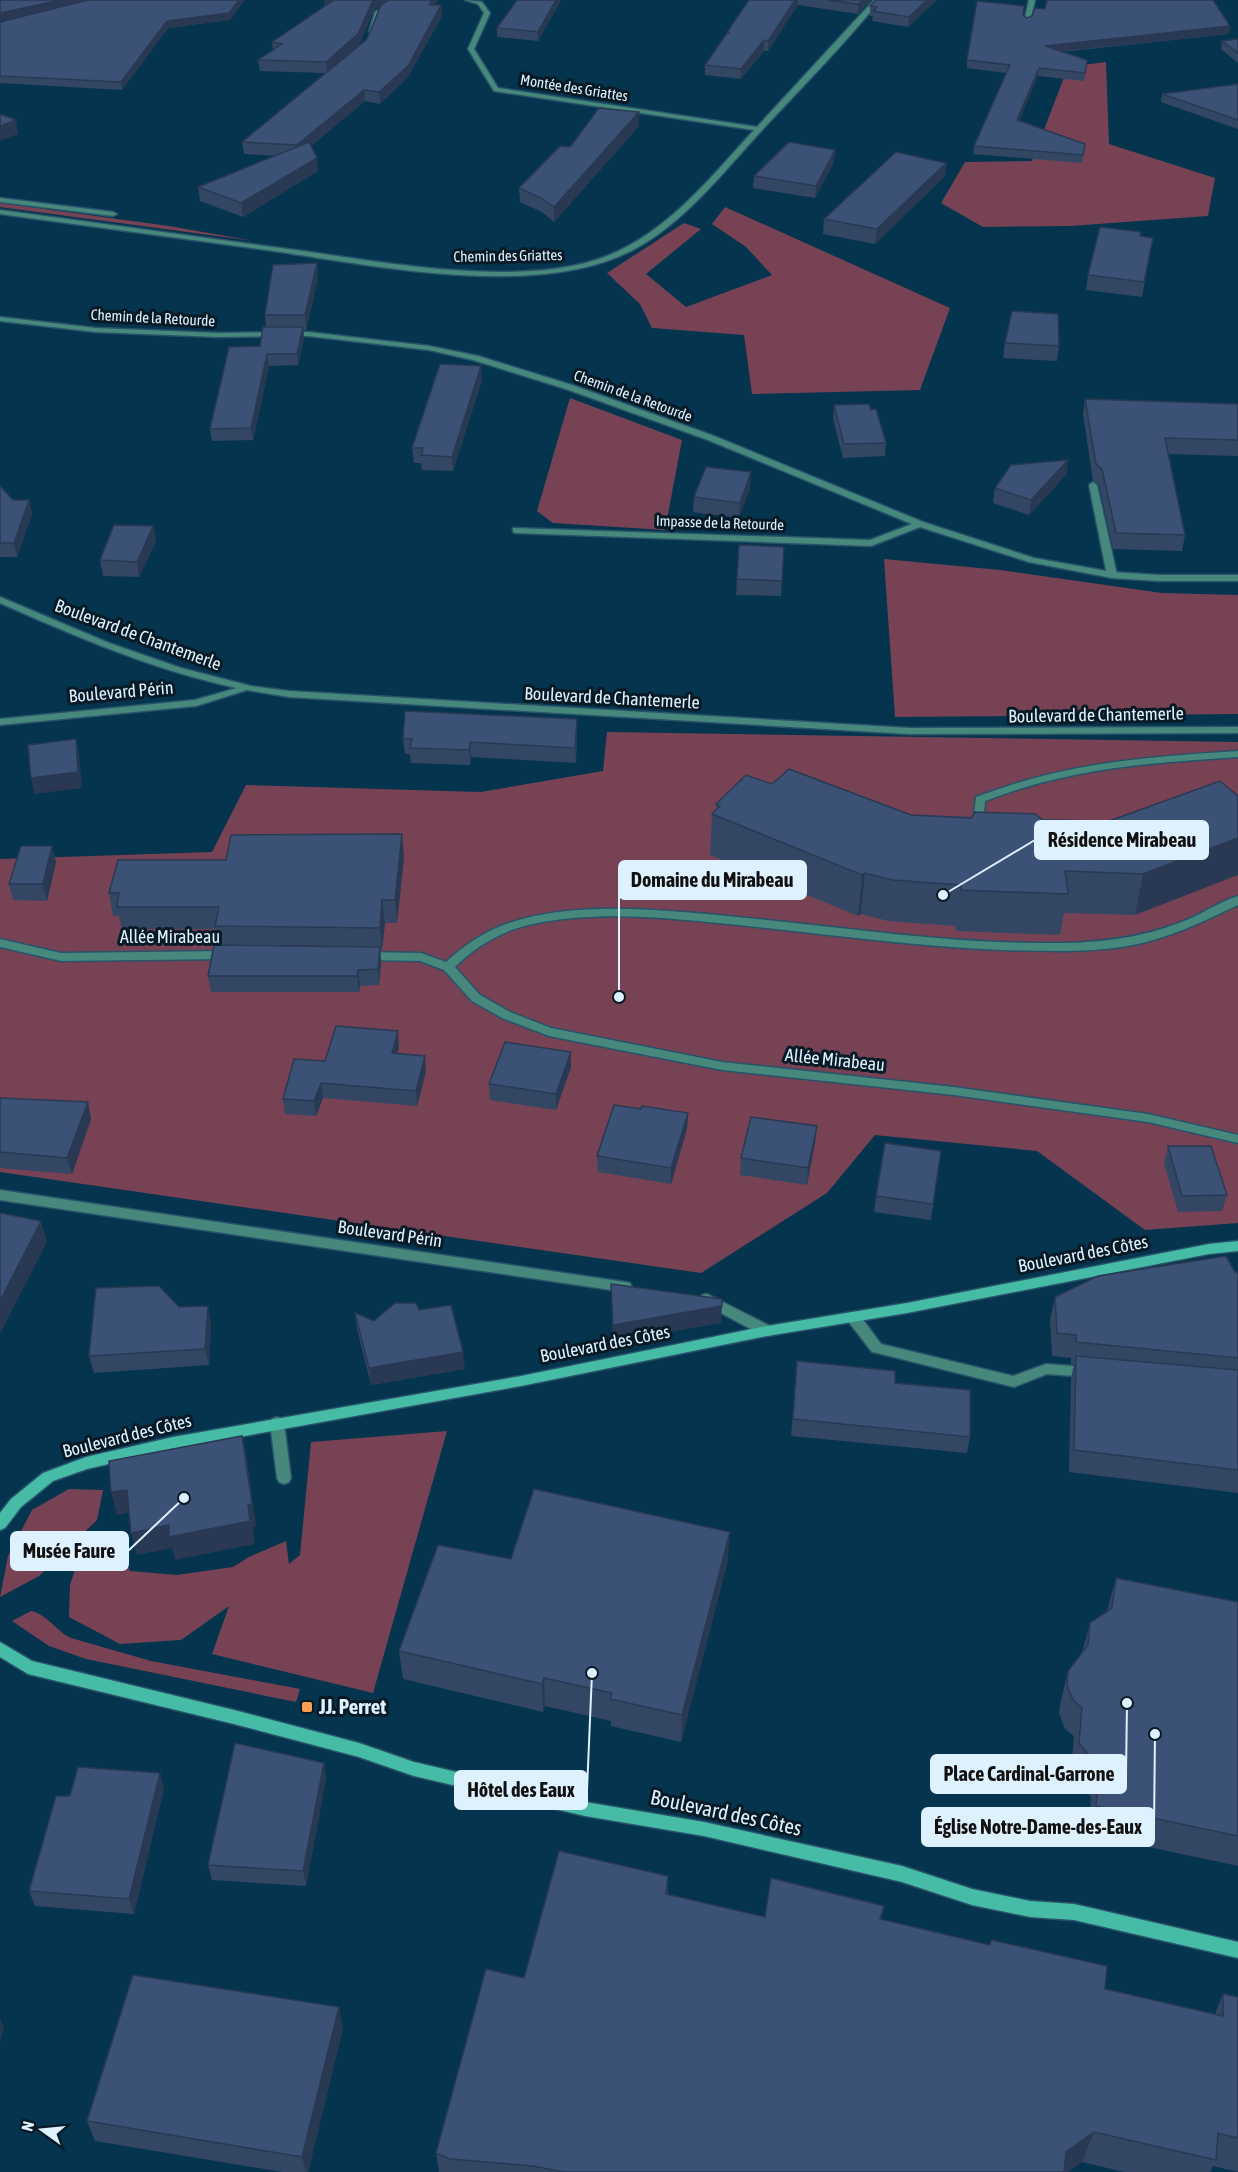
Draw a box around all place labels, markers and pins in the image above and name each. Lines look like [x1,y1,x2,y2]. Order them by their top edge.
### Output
callout: Résidence Mirabeau [1035,821,1208,859]
callout: Domaine du Mirabeau [619,861,806,899]
callout: Musée Faure [11,1532,128,1570]
place label: JJ. Perret [318,1694,386,1718]
marker: JJ. Perret [300,1700,314,1714]
callout: Place Cardinal-Garrone [931,1755,1126,1793]
callout: Hôtel des Eaux [455,1771,587,1809]
callout: Église Notre-Dame-des-Eaux [922,1808,1154,1846]

